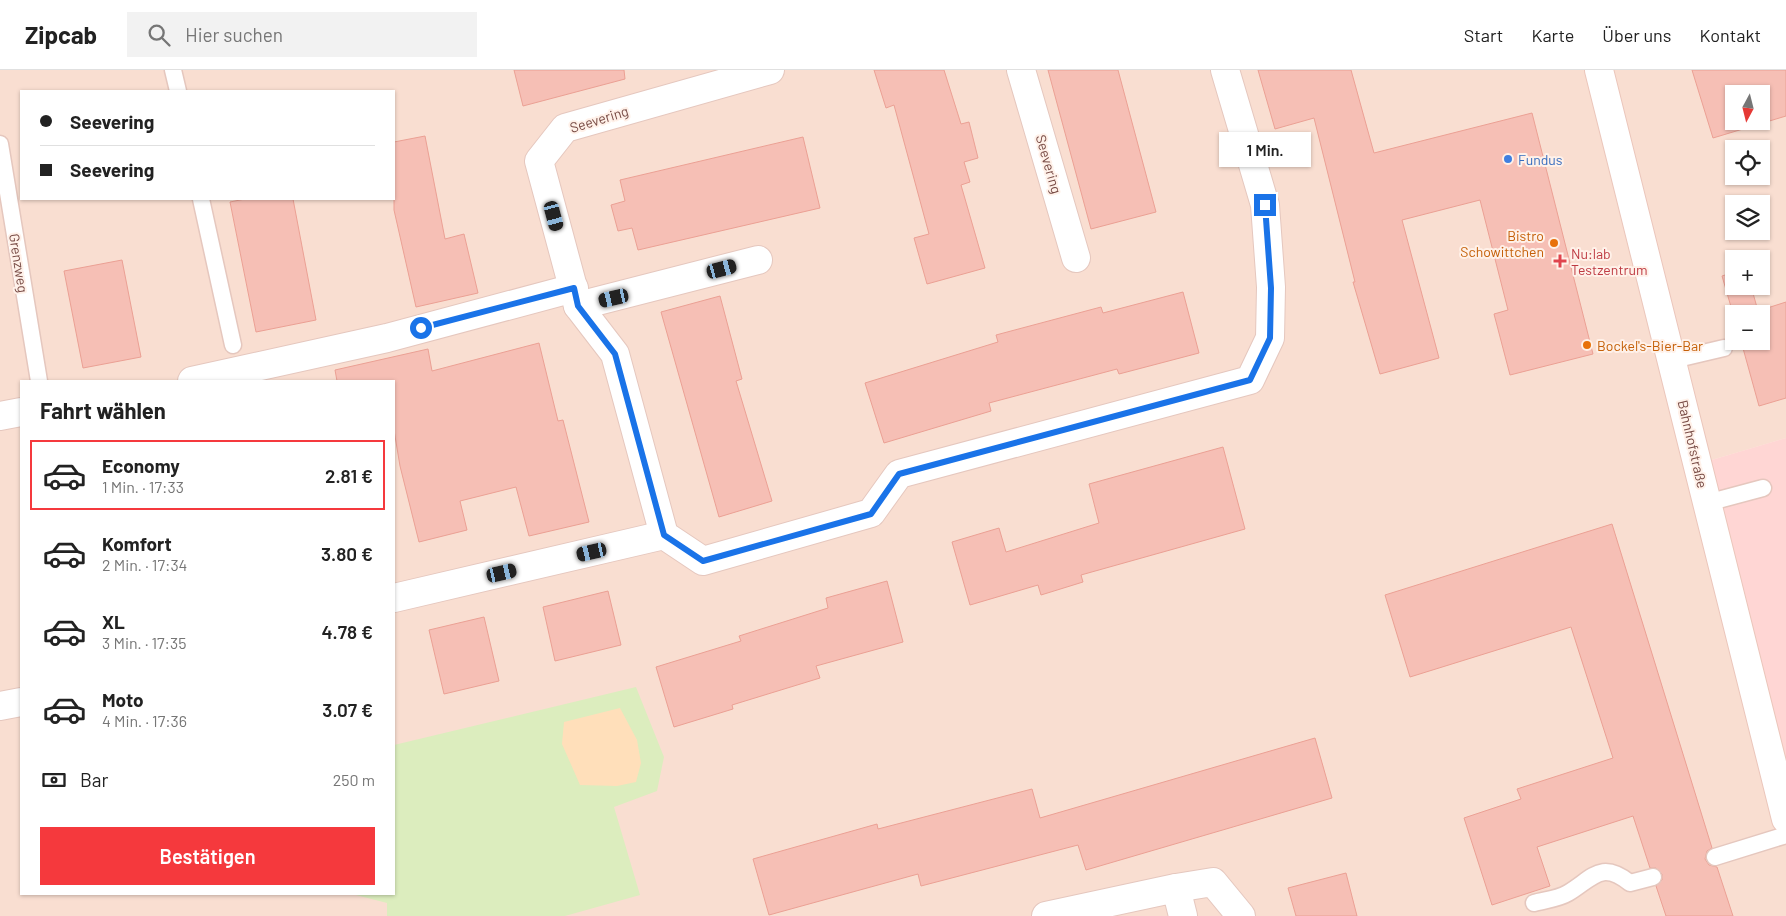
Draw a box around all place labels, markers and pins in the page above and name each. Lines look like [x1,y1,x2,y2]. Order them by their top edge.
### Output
place label: Fundus [1518,151,1563,168]
marker: Fundus [1502,153,1514,165]
place label: Bistro Schowittchen [1460,227,1544,260]
marker: Bistro Schowittchen [1548,237,1560,249]
place label: Nu:lab Testzentrum [1571,245,1648,278]
marker: Nu:lab Testzentrum [1553,254,1567,268]
place label: Bockel's-Bier-Bar [1597,337,1703,354]
marker: Bockel's-Bier-Bar [1581,339,1593,351]

